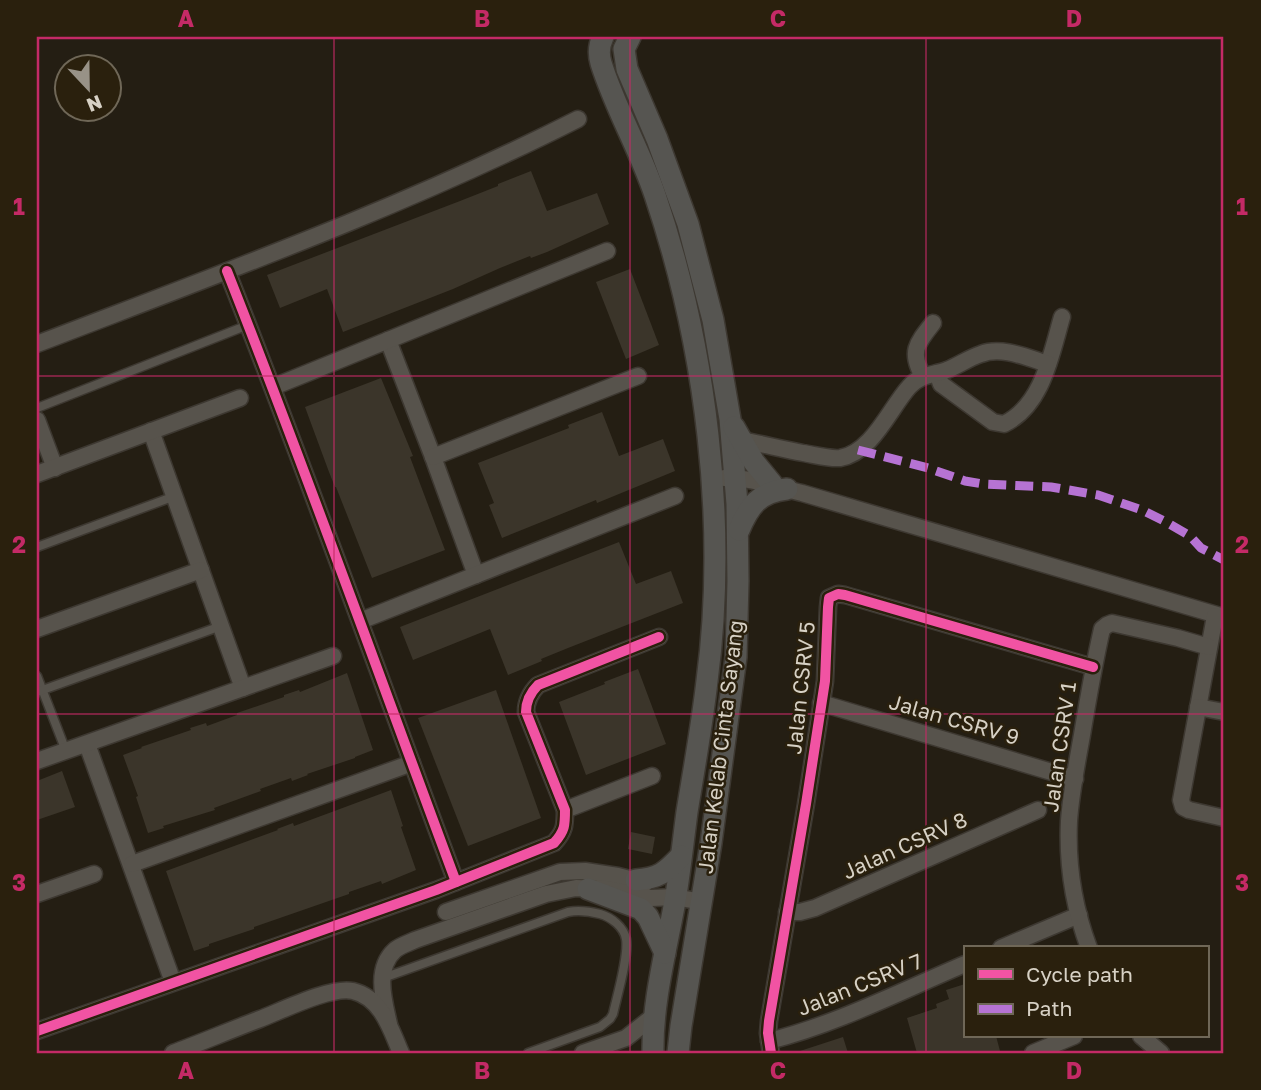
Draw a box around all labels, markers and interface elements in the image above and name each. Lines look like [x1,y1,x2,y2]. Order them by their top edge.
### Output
text: A [178,4,195,32]
text: B [474,4,490,32]
text: C [770,4,786,32]
text: D [1066,4,1082,32]
north arrow [52,52,122,122]
text: N [84,91,106,118]
text: 1 [13,192,25,220]
text: 1 [1236,192,1248,220]
text: 2 [12,530,26,558]
text: 2 [1235,530,1249,558]
street label: Jalan Kelab Cinta Sayang [692,619,748,875]
street label: Jalan CSRV 5 [780,620,820,756]
street label: Jalan CSRV 1 [1037,680,1081,814]
street label: Jalan CSRV 9 [886,688,1022,750]
street label: Jalan CSRV 8 [838,806,971,884]
text: 3 [12,868,26,896]
text: 3 [1235,868,1249,896]
legend [964,946,1208,1038]
street label: Jalan CSRV 7 [793,947,926,1021]
text: Cycle path [1026,961,1133,987]
text: Path [1026,995,1073,1021]
text: A [178,1056,195,1084]
text: B [474,1056,490,1084]
text: C [770,1056,786,1084]
text: D [1066,1056,1082,1084]

